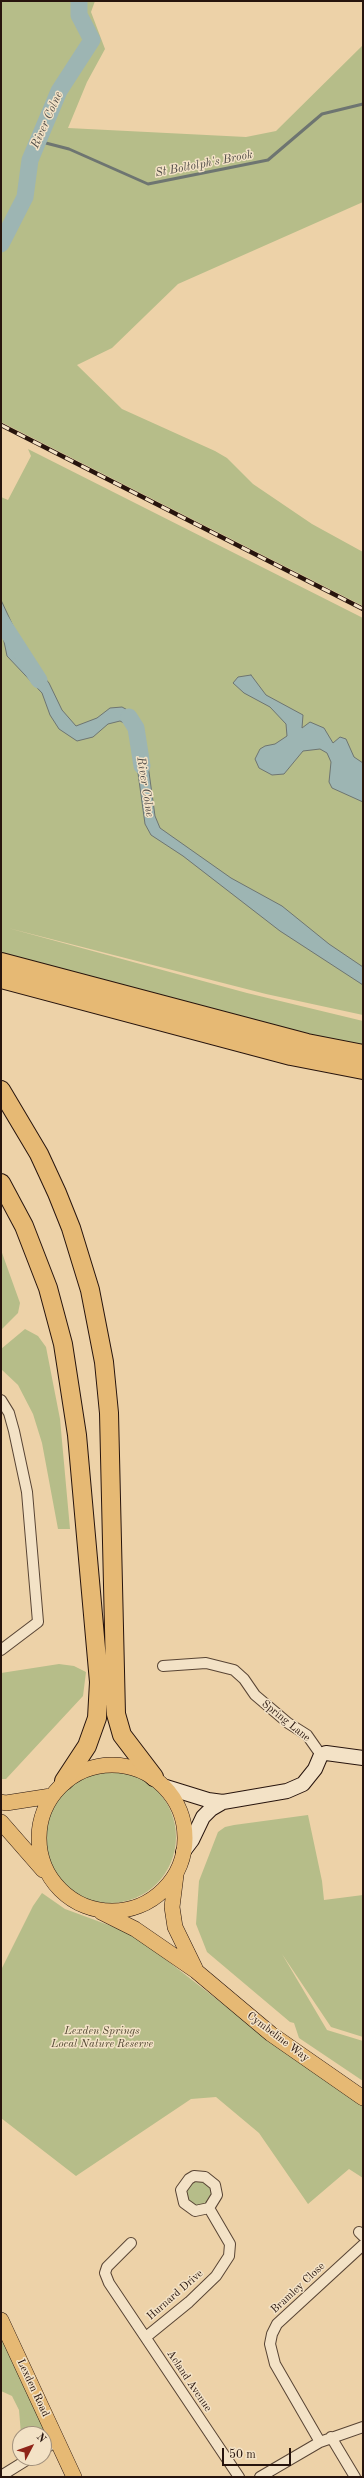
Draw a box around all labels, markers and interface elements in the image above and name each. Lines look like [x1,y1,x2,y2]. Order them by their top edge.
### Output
water label: River Colne [28,89,66,151]
water label: St Boltolph's Brook [154,147,254,181]
water label: River Colne [133,756,157,818]
street label: Spring Lane [259,1697,313,1745]
street label: Cymbeline Way [244,2009,312,2065]
park label: Lexden Springs Local Nature Reserve [51,2024,153,2050]
street label: Bramley Close [268,2260,328,2316]
street label: Hurnard Drive [144,2267,206,2323]
street label: Acland Avenue [164,2348,214,2414]
street label: Lexden Road [14,2357,52,2419]
north arrow [12,2426,52,2466]
text: N [34,2432,48,2445]
scale bar [224,2440,293,2466]
text: 50 m [229,2449,256,2461]

